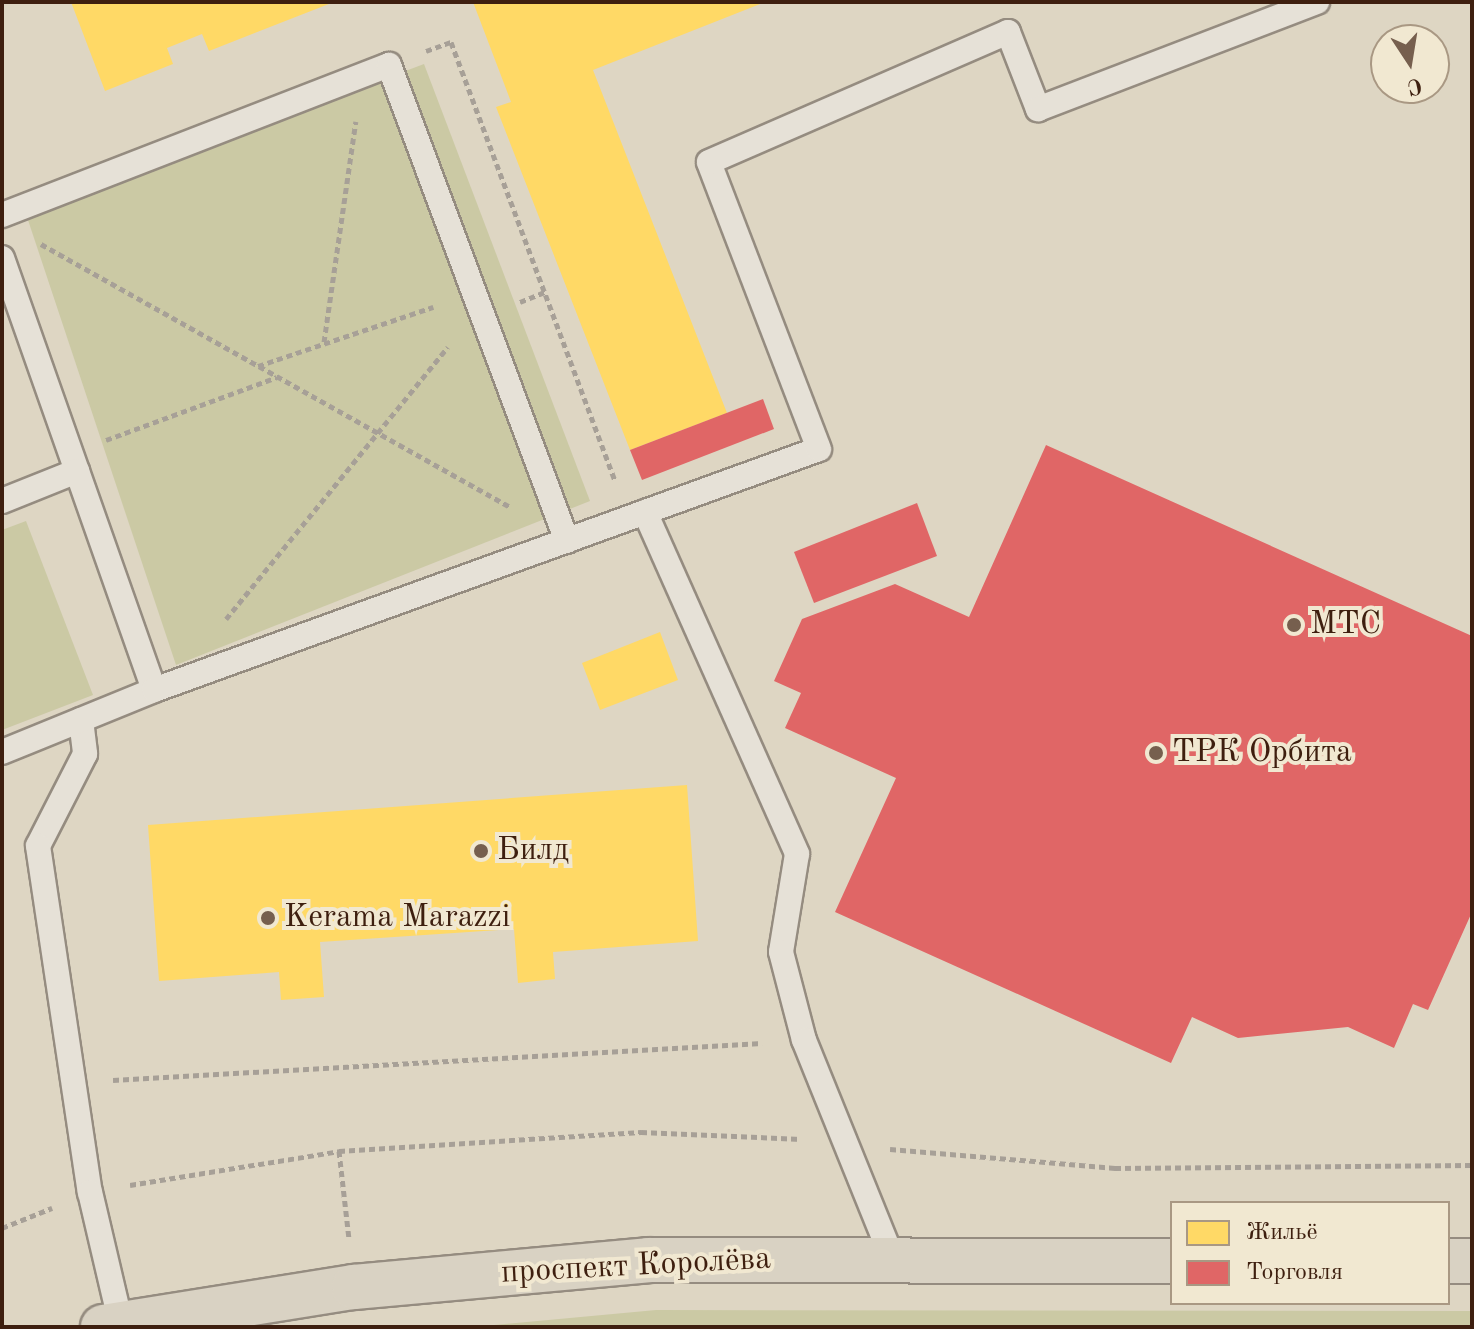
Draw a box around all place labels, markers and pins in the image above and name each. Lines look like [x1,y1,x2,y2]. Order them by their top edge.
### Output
place label: МТС [1310,606,1381,644]
marker: МТС [1285,616,1303,634]
place label: ТРК Орбита [1172,734,1352,772]
marker: ТРК Орбита [1147,744,1165,762]
place label: Билд [497,832,569,870]
marker: Билд [472,842,490,860]
place label: Kerama Marazzi [284,899,510,937]
marker: Kerama Marazzi [259,909,277,927]

